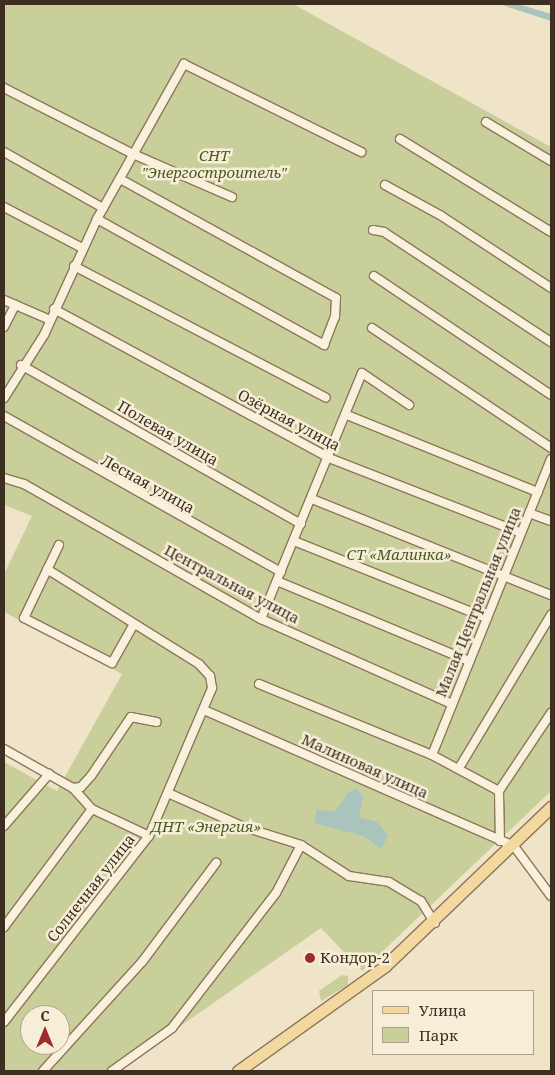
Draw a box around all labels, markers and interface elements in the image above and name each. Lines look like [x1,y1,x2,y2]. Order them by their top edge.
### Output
park label: СНТ "Энергостроитель" [141,146,287,181]
street label: Озёрная улица [235,385,343,455]
street label: Полевая улица [114,397,222,469]
street label: Лесная улица [98,451,198,517]
street label: Малая Центральная улица [432,504,524,700]
street label: Центральная улица [161,541,303,627]
park label: CТ «Малинка» [346,546,452,564]
street label: Малиновая улица [299,730,431,802]
park label: ДНТ «Энергия» [151,818,261,836]
street label: Солнечная улица [43,830,139,946]
place label: Кондор-2 [320,949,390,967]
marker: Кондор-2 [304,952,316,964]
legend [372,990,535,1055]
text: Улица [419,1000,467,1020]
north arrow [20,1005,70,1055]
text: С [40,1006,50,1025]
text: Парк [419,1025,458,1045]

